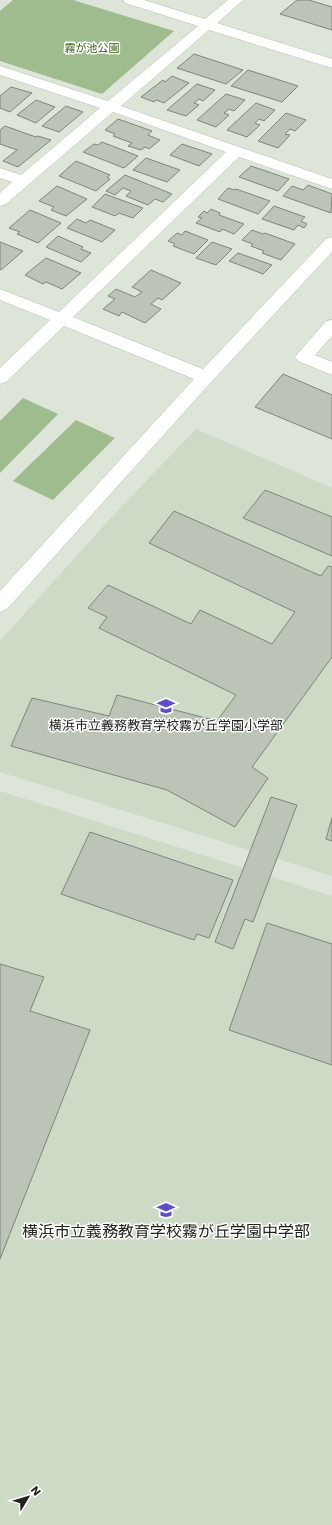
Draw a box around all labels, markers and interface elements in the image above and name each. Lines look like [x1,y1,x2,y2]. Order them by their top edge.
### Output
park label: 霧が池公園 [65,40,120,56]
school or university icon: 横浜市立義務教育学校霧が丘学園小学部 [156,696,176,716]
place label: 横浜市立義務教育学校霧が丘学園小学部 [49,716,283,735]
school or university icon: 横浜市立義務教育学校霧が丘学園中学部 [156,1200,176,1220]
place label: 横浜市立義務教育学校霧が丘学園中学部 [22,1220,310,1243]
north arrow [8,1477,48,1517]
text: N [27,1483,45,1499]

